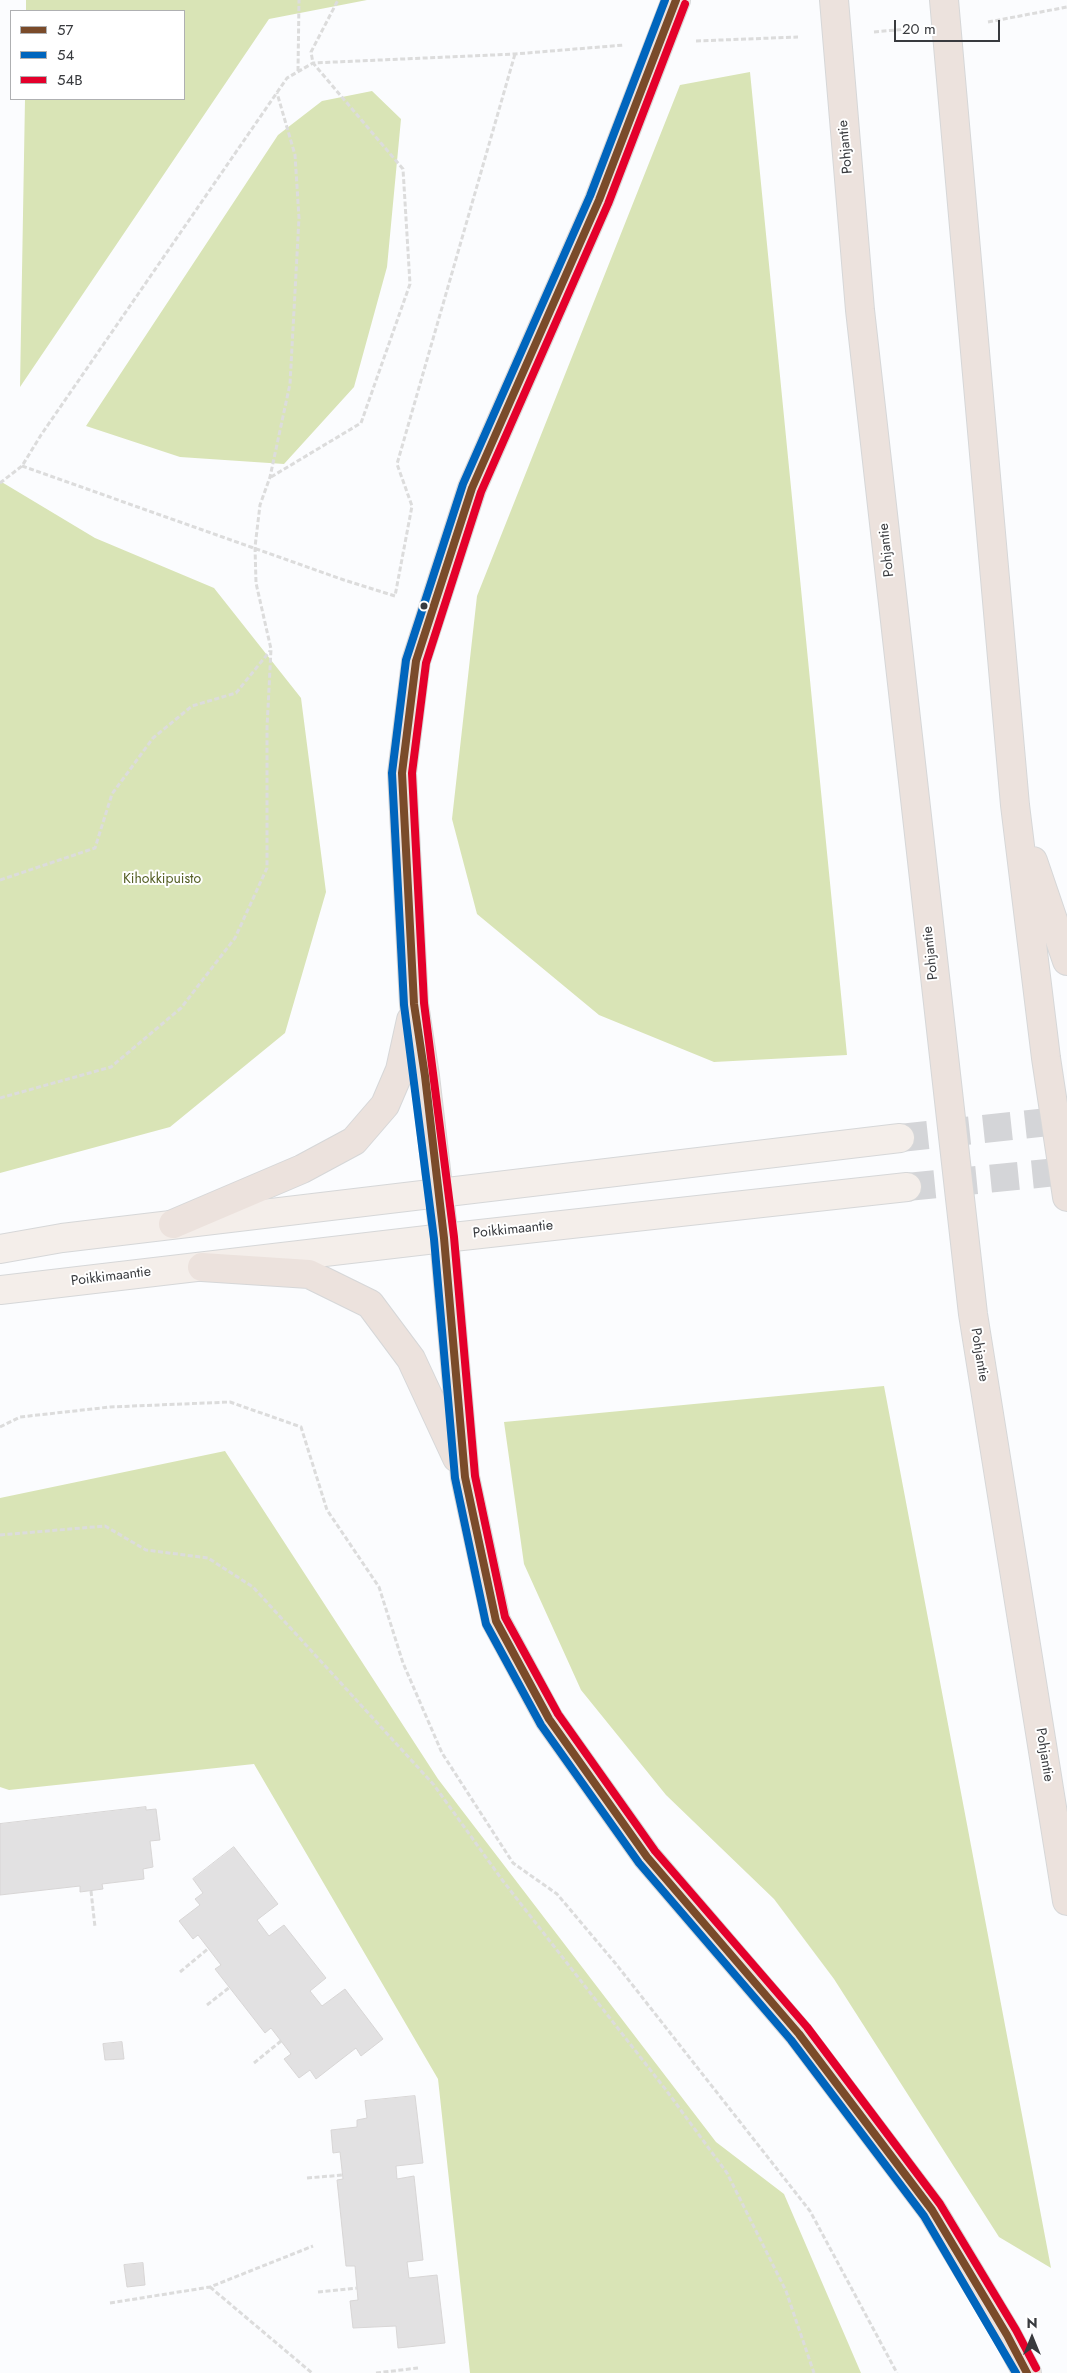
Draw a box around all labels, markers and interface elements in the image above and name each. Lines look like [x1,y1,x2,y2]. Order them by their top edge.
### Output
legend [10,10,185,100]
scale bar [897,10,1003,42]
text: 20 m [902,18,936,40]
text: 57 [57,19,73,41]
text: 54 [57,44,74,66]
text: 54B [57,69,83,91]
street label: Pohjantie [835,119,857,175]
street label: Pohjantie [876,522,898,578]
unlabelled marker [419,601,429,611]
park label: Kihokkipuisto [123,872,201,888]
street label: Pohjantie [920,925,942,981]
street label: Poikkimaantie [472,1217,554,1243]
street label: Poikkimaantie [70,1264,152,1290]
street label: Pohjantie [966,1327,992,1383]
street label: Pohjantie [1031,1727,1057,1783]
north arrow [1007,2313,1057,2363]
text: N [1026,2313,1038,2333]

